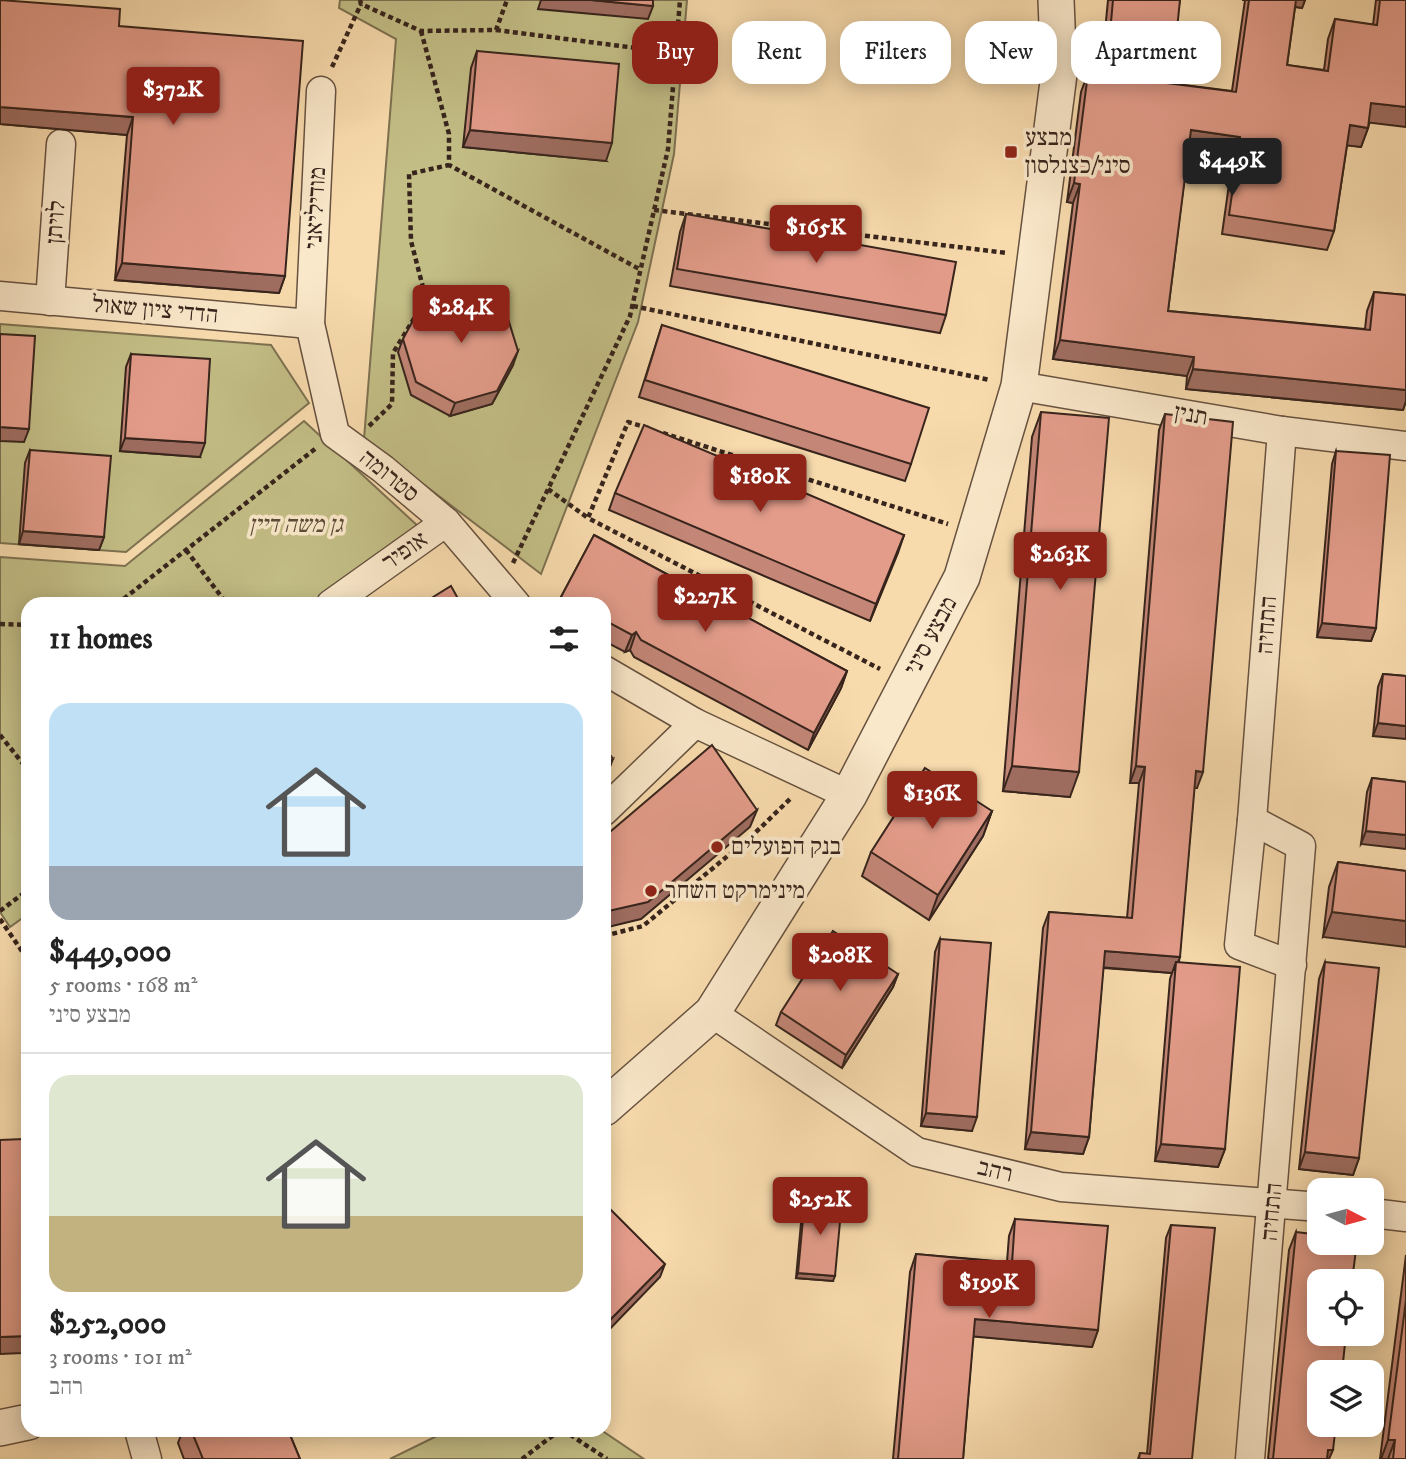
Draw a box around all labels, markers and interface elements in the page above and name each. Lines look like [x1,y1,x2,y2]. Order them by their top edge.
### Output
chip: Buy [632,21,718,84]
chip: Rent [732,21,826,84]
chip: Filters [840,21,951,84]
chip: New [965,21,1057,84]
chip: Apartment [1071,21,1221,84]
pin: $372K [124,68,222,127]
text: $372K [143,75,203,104]
place label: מבצע סיני/כצנלסון [1025,123,1131,181]
pin: $449K [1183,138,1281,198]
marker: מבצע סיני/כצנלסון [1003,144,1019,160]
text: $449K [1199,146,1265,175]
street label: מודיליאני [299,166,333,250]
street label: לויתן [40,199,72,245]
pin: $165K [767,205,865,265]
text: $165K [786,213,846,242]
pin: $284K [412,286,510,345]
street label: הדדי ציון שאול [91,290,219,330]
text: $284K [429,293,493,322]
street label: תנין [1172,397,1210,433]
street label: סטרומה [353,443,425,509]
pin: $180K [711,454,809,514]
text: $180K [729,462,791,491]
park label: גן משה דיין [249,510,345,540]
street label: אופיר [376,525,434,577]
pin: $263K [1011,532,1109,592]
text: $263K [1030,540,1090,569]
pin: $227K [656,574,754,634]
text: $227K [674,582,736,611]
street label: מבצע סיני [898,591,964,681]
street label: התחיה [1250,595,1284,655]
icon: filters [545,620,583,658]
text: 11 homes [49,621,153,658]
icon: home [253,749,379,875]
pin: $136K [883,772,981,831]
text: $136K [903,779,961,808]
place label: בנק הפועלים [731,832,841,862]
marker: בנק הפועלים [709,839,725,855]
place label: מינימרקט השחר [665,876,805,906]
marker: מינימרקט השחר [643,883,659,899]
text: $449,000 [49,934,171,971]
pin: $208K [791,934,889,993]
text: $208K [808,941,872,970]
text: 5 rooms · 168 m² [49,971,197,1000]
text: מבצע סיני [49,1001,131,1030]
icon: home [253,1121,379,1247]
street label: רהב [974,1152,1016,1190]
pin: $252K [771,1178,869,1237]
north arrow [1307,1178,1384,1255]
map controls [1307,1178,1384,1437]
street label: התחיה [1255,1181,1289,1243]
text: $252K [789,1185,851,1214]
pin: $199K [940,1260,1038,1320]
text: $199K [959,1268,1019,1297]
button: locate [1307,1269,1384,1346]
text: $252,000 [49,1306,166,1343]
text: 3 rooms · 101 m² [49,1343,192,1372]
button: layers [1307,1360,1384,1437]
text: רהב [49,1373,83,1402]

